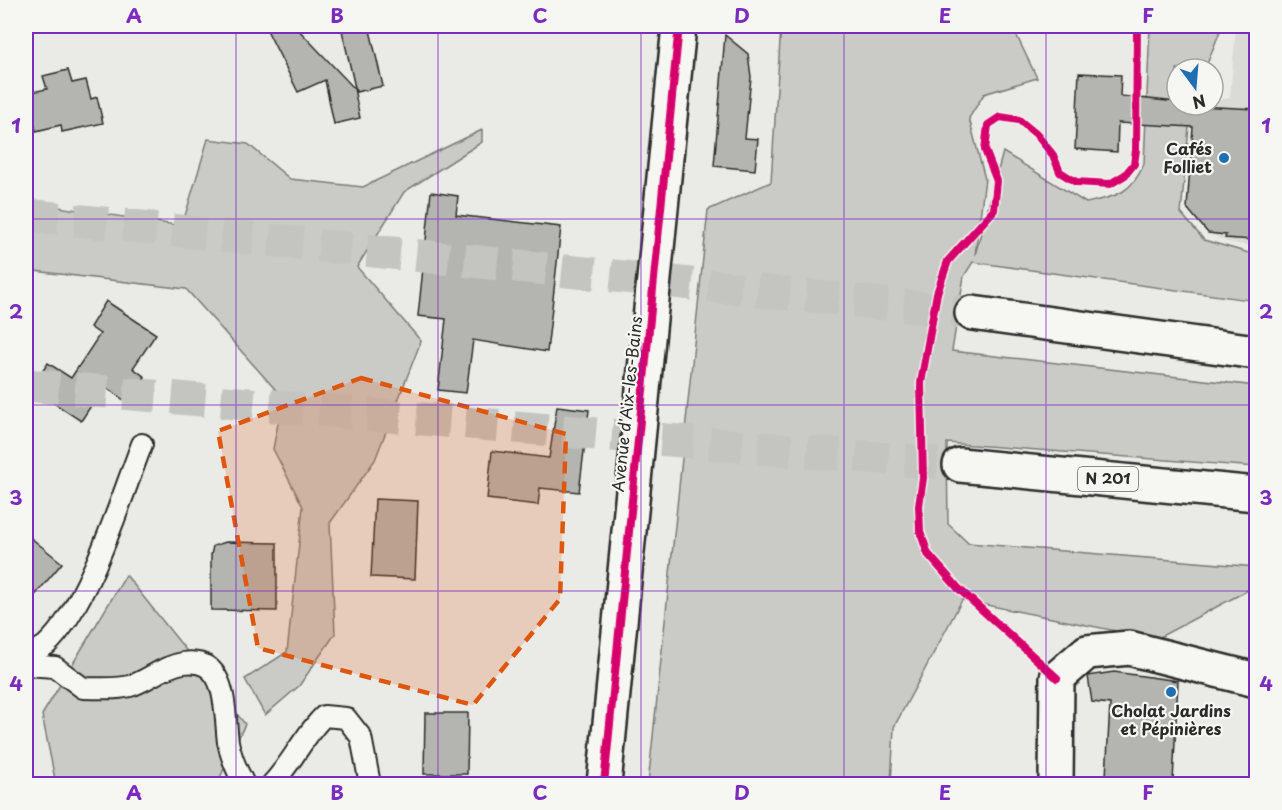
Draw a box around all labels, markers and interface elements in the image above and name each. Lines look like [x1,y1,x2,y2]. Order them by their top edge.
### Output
text: A [126,0,142,30]
text: B [330,0,344,30]
text: C [532,0,548,30]
text: D [734,0,750,30]
text: E [939,0,951,30]
text: F [1142,0,1154,30]
north arrow [1165,57,1225,117]
text: N [1190,89,1209,116]
text: 1 [11,110,21,140]
text: 1 [1261,110,1271,140]
place label: Cafés Folliet [1163,136,1212,178]
marker: Cafés Folliet [1217,151,1231,165]
text: 2 [9,296,23,326]
text: 2 [1259,296,1273,326]
street label: Avenue d'Aix-les-Bains [605,315,647,493]
road number: N 201 [1078,467,1138,491]
text: 3 [9,482,23,512]
text: 3 [1259,482,1273,512]
text: 4 [9,668,23,698]
text: 4 [1259,668,1273,698]
marker: Cholat Jardins et Pépinières [1164,685,1178,699]
place label: Cholat Jardins et Pépinières [1111,698,1231,740]
text: A [126,777,142,807]
text: B [330,777,344,807]
text: C [532,777,548,807]
text: D [734,777,750,807]
text: E [939,777,951,807]
text: F [1142,777,1154,807]

